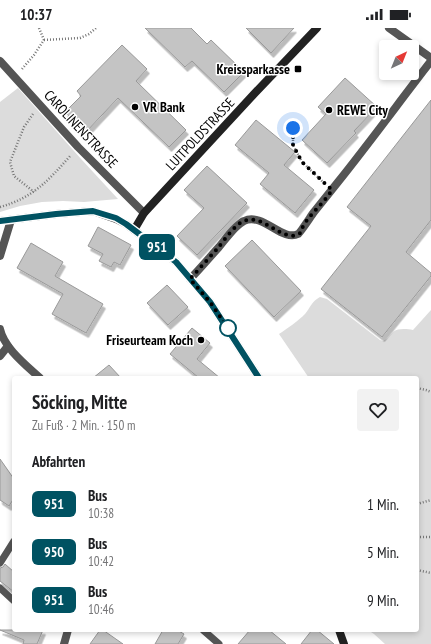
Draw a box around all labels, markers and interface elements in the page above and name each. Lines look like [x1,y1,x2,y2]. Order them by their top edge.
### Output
text: 10:37 [20,5,52,24]
north arrow [379,40,419,80]
map controls [379,40,419,80]
place label: Kreissparkasse [216,60,290,78]
marker: Kreissparkasse [293,64,303,74]
street label: CAROLINENSTRASSE [40,86,122,172]
street label: LUITPOLDSTRASSE [162,94,238,174]
place label: VR Bank [142,98,185,116]
place label: REWE City [337,101,388,119]
marker: VR Bank [130,102,140,112]
marker: REWE City [324,105,334,115]
your location [283,118,303,138]
line badge: 951 [134,234,180,260]
text: 951 [147,238,167,256]
unlabelled marker [219,319,237,337]
place label: Friseurteam Koch [106,331,193,349]
marker: Friseurteam Koch [196,335,206,345]
button: heart [357,389,399,431]
text: Söcking, Mitte [32,390,127,414]
text: Zu Fuß · 2 Min. · 150 m [32,417,135,434]
text: Abfahrten [32,452,85,471]
text: Bus [88,486,107,505]
text: 951 [44,495,64,513]
text: 1 Min. [367,495,399,514]
text: 10:38 [88,505,114,522]
text: Bus [88,534,107,553]
text: 950 [44,543,64,561]
text: 5 Min. [367,543,399,562]
text: 10:42 [88,553,114,570]
text: Bus [88,582,107,601]
text: 951 [44,591,64,609]
text: 9 Min. [367,591,399,610]
text: 10:46 [88,601,114,618]

